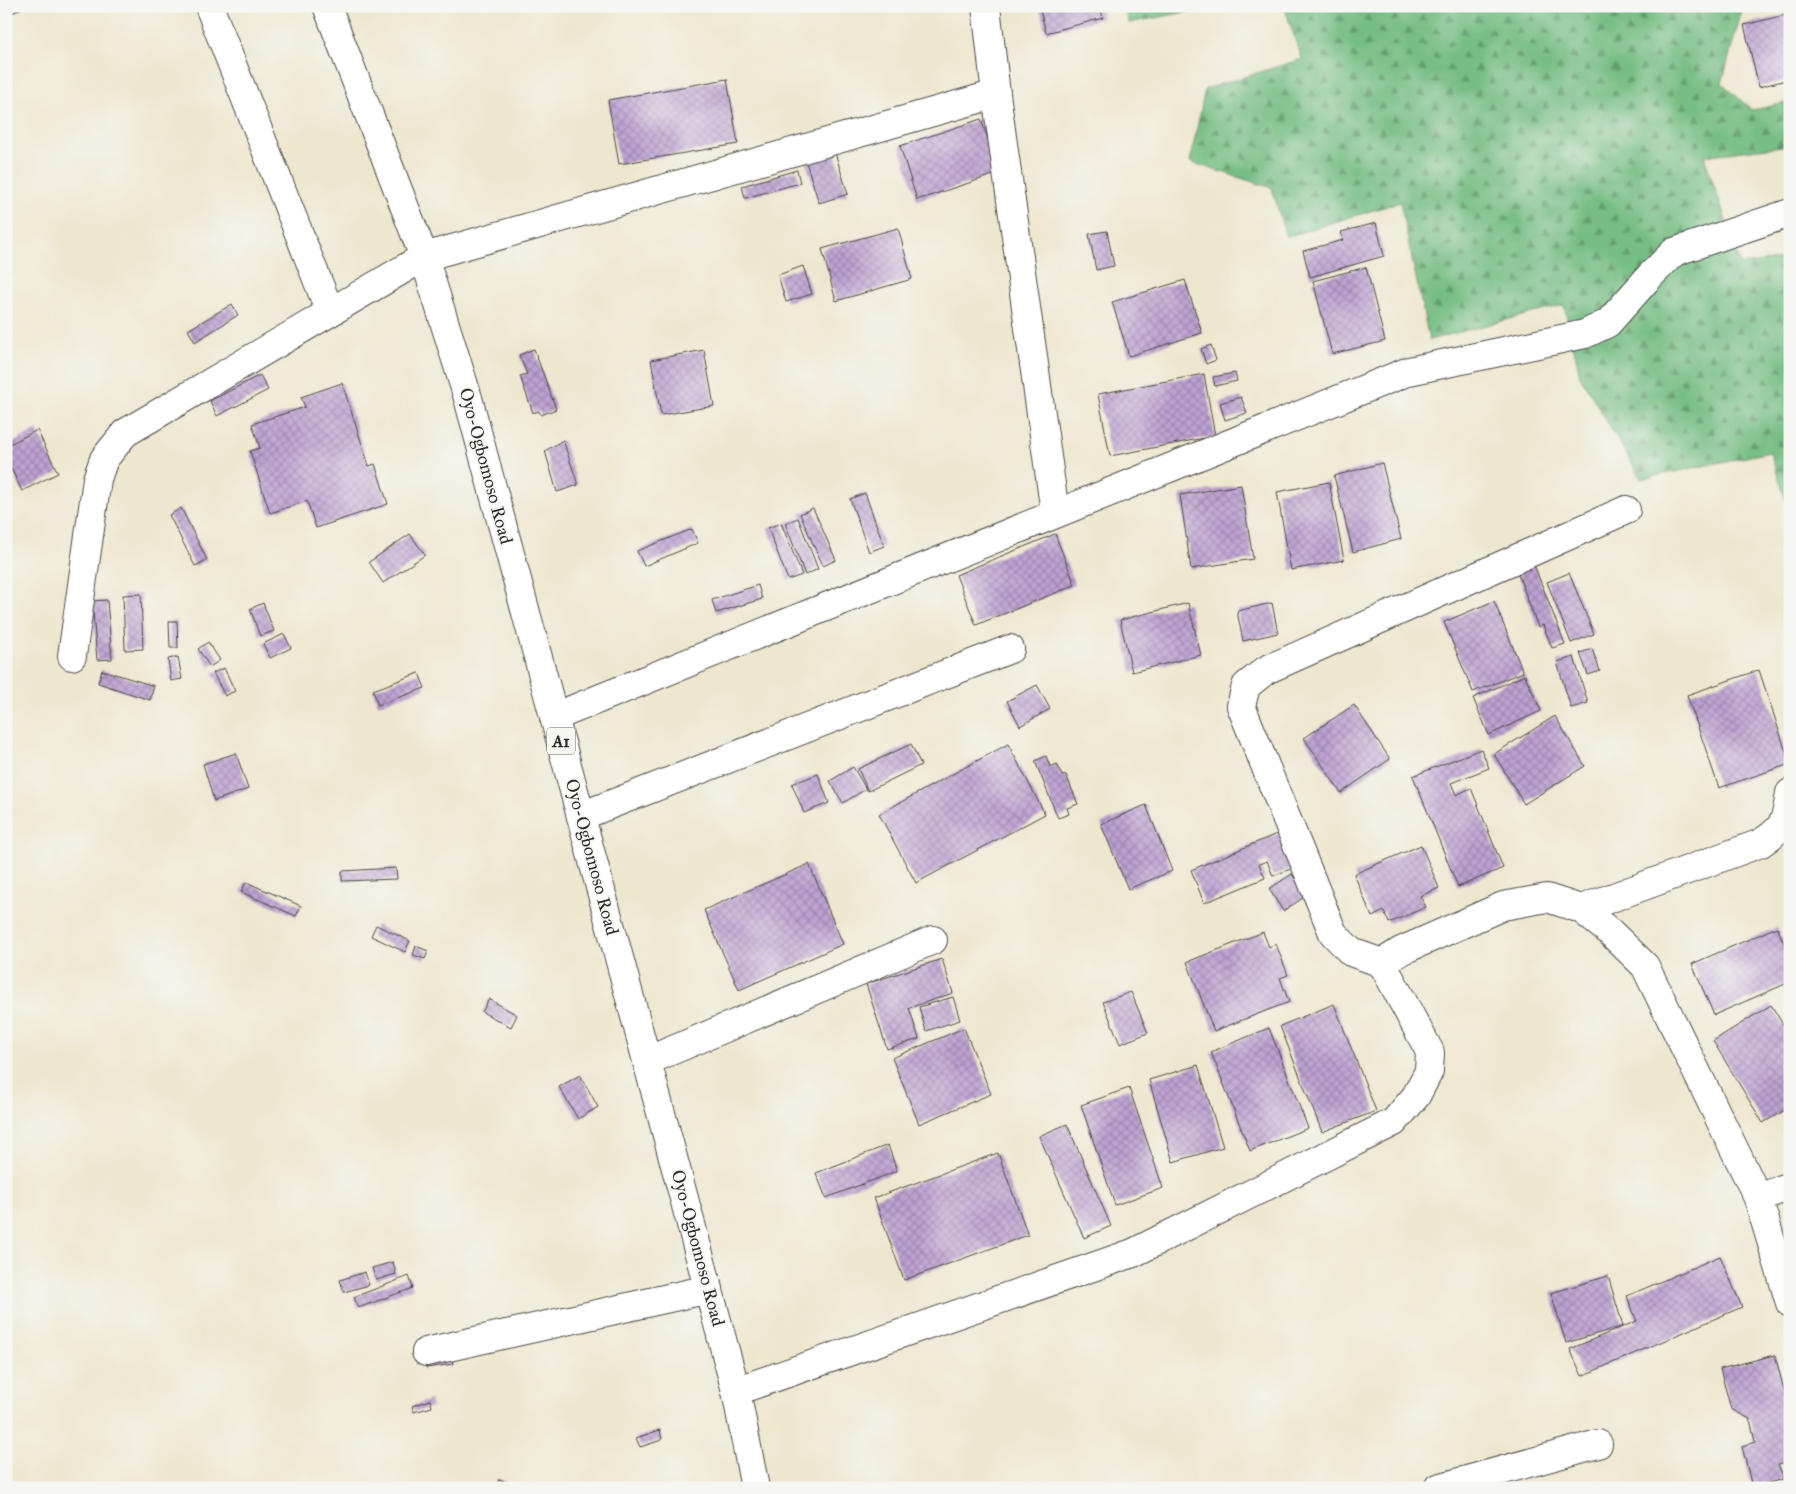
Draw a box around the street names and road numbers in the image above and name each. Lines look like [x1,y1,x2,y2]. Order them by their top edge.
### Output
street label: Oyo-Ogbomoso Road [454,385,517,547]
road number: A1 [547,728,575,754]
street label: Oyo-Ogbomoso Road [560,776,623,938]
street label: Oyo-Ogbomoso Road [666,1167,729,1329]

